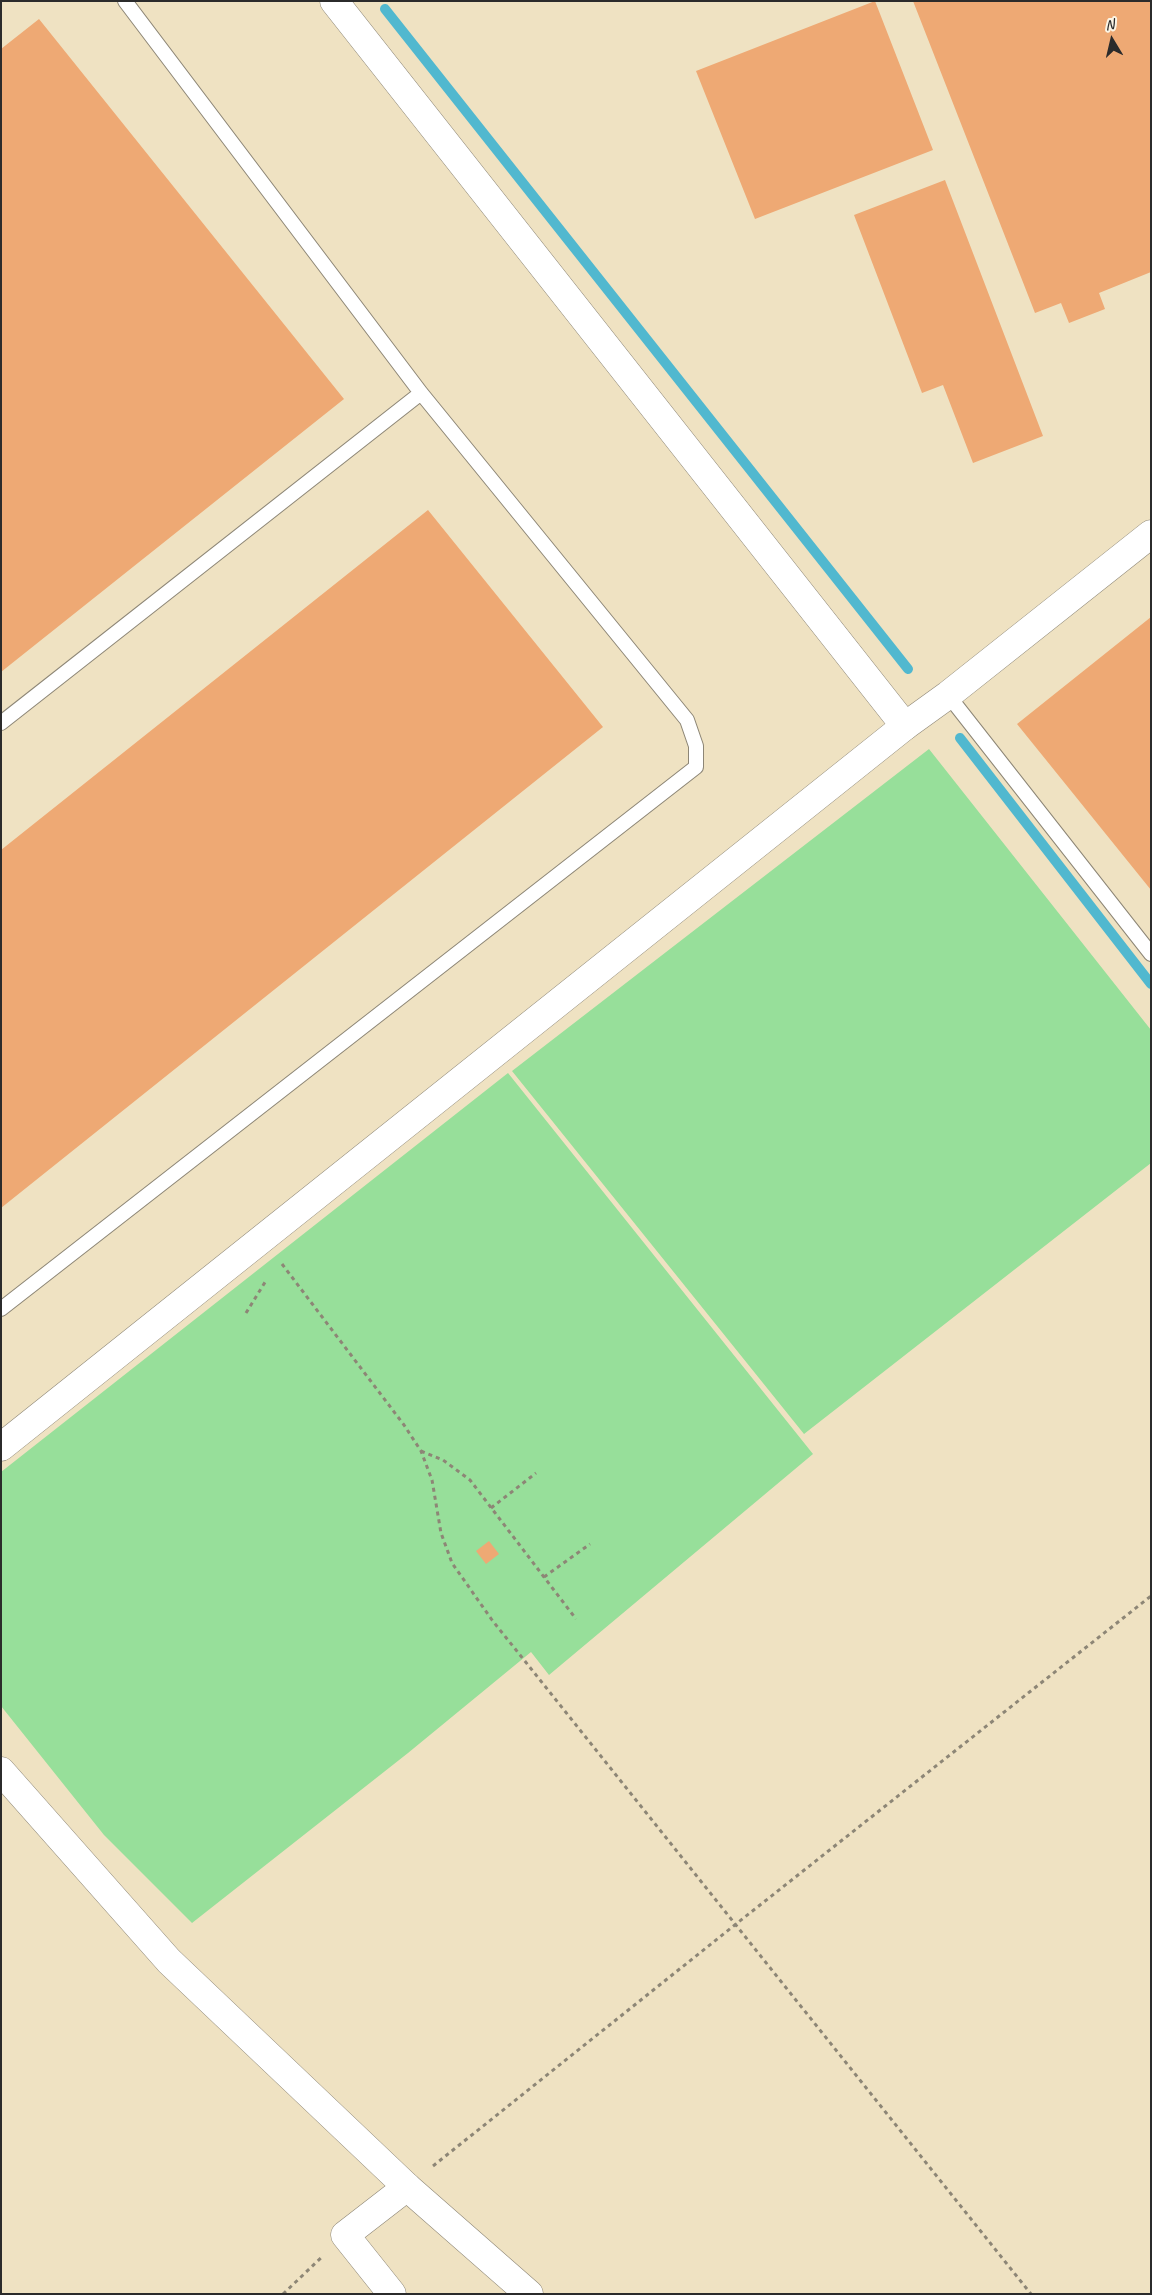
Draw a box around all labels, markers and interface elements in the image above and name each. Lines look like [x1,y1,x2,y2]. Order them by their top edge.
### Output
north arrow [1087,15,1137,65]
text: N [1104,16,1115,34]

